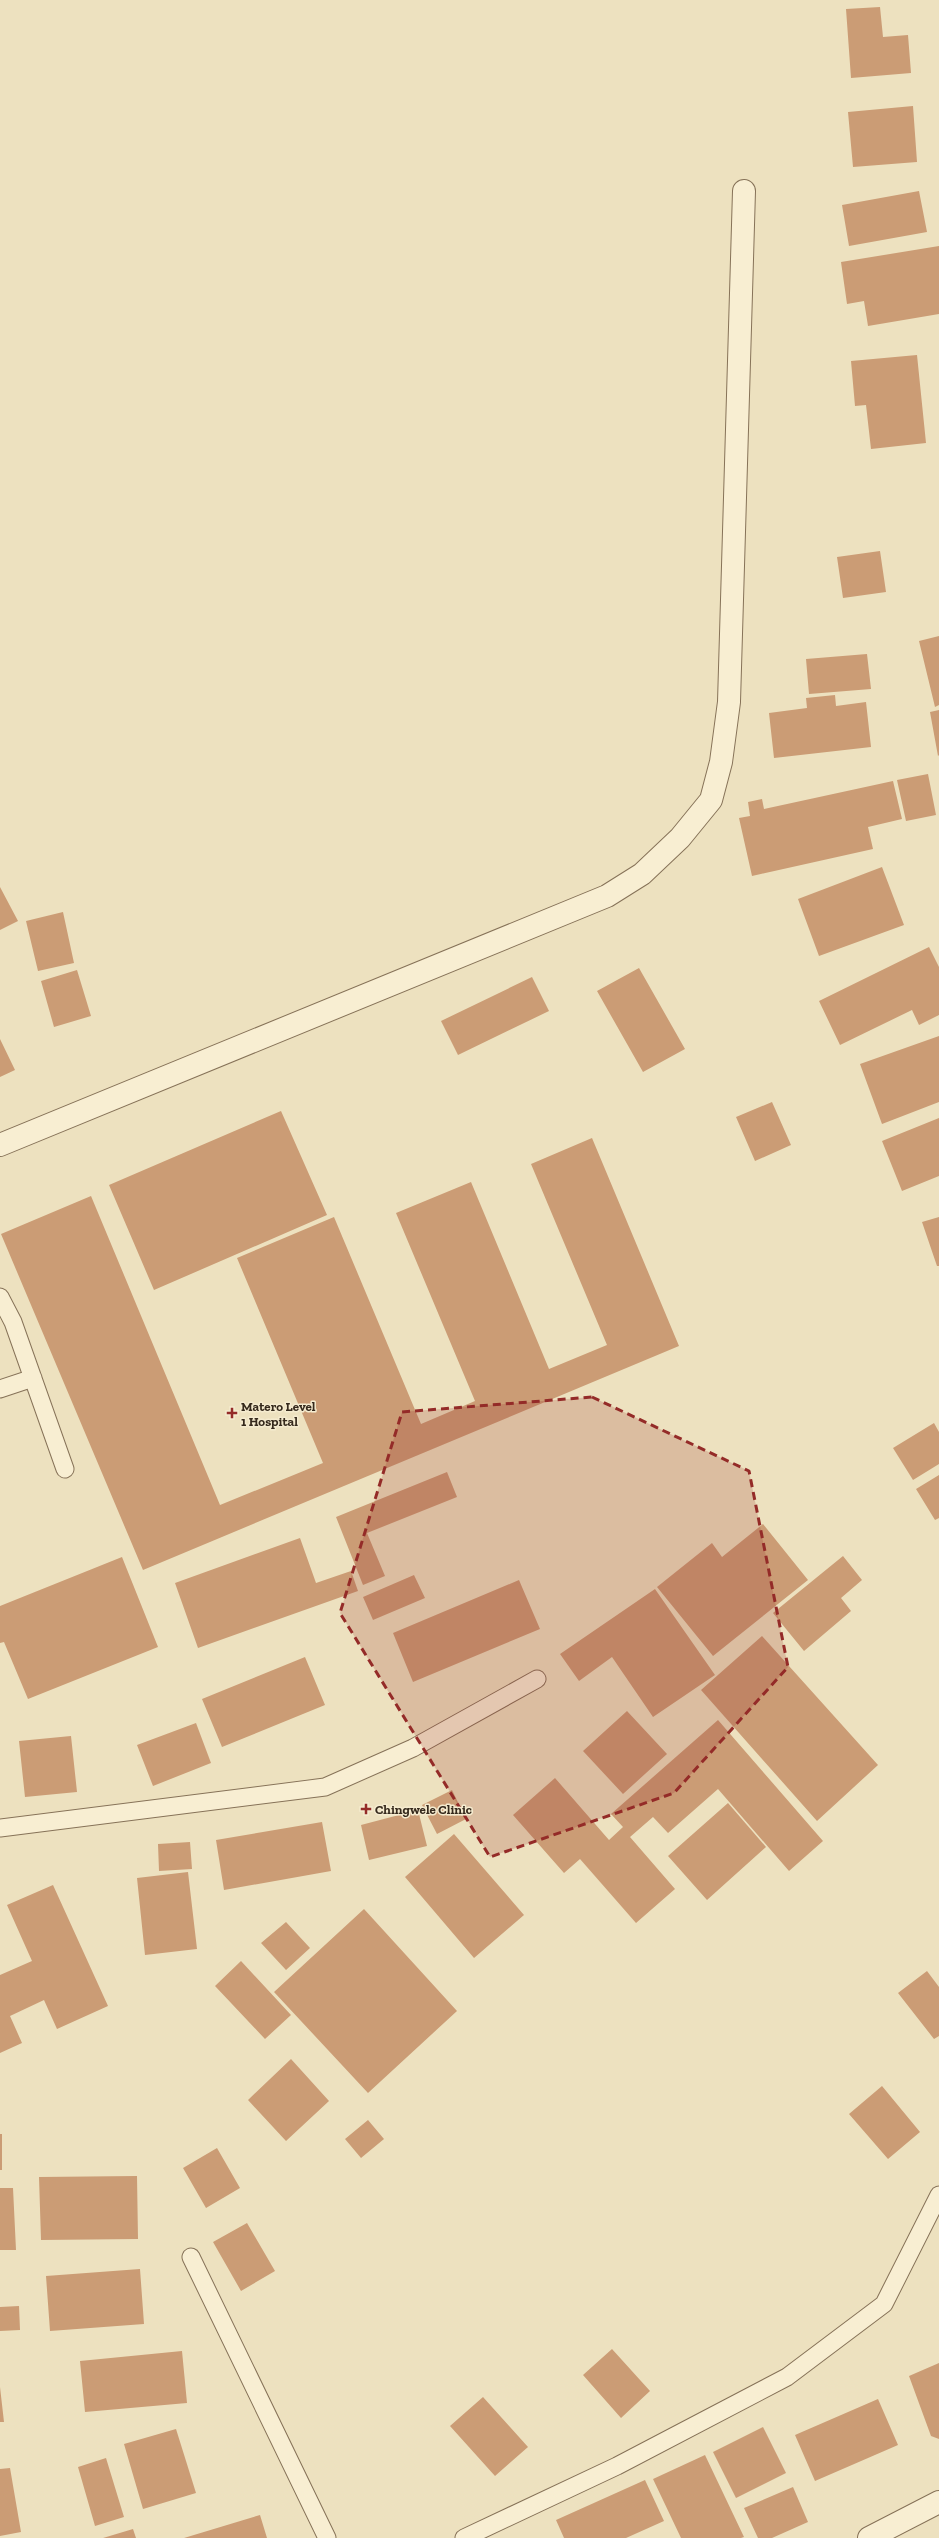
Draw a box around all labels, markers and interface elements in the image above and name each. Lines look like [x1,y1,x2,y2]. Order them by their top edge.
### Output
place label: Matero Level 1 Hospital [241,1399,316,1429]
marker: Matero Level 1 Hospital [226,1407,238,1419]
place label: Chingwele Clinic [375,1802,472,1817]
marker: Chingwele Clinic [360,1803,372,1815]

